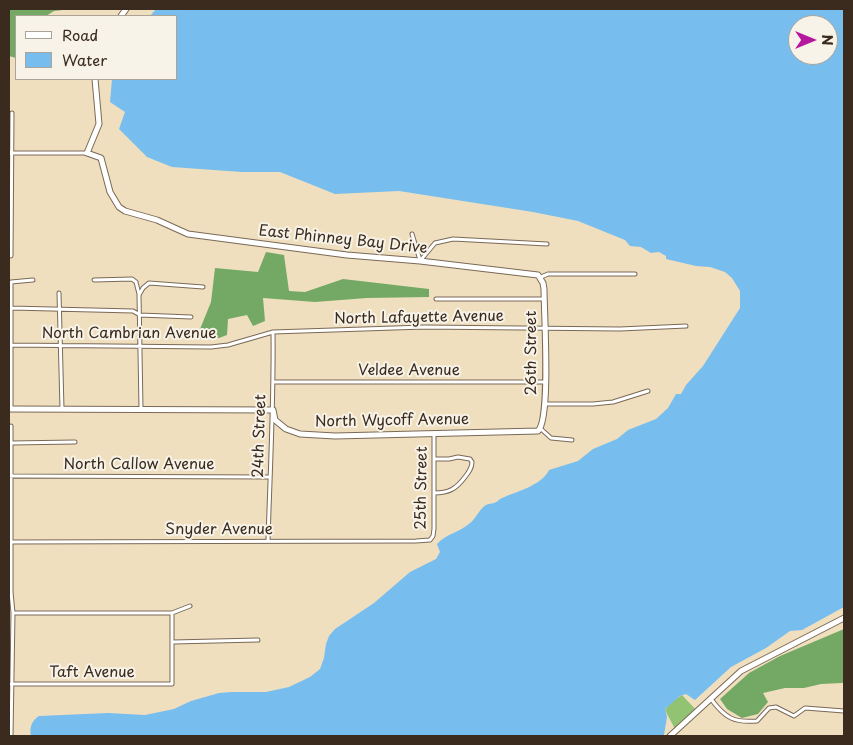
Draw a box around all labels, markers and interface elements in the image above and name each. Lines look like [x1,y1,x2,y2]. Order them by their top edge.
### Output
legend [15,15,178,80]
north arrow [788,15,838,65]
text: Road [62,23,98,46]
text: N [817,34,838,46]
text: Water [62,48,107,71]
street label: East Phinney Bay Drive [258,222,428,258]
street label: North Lafayette Avenue [334,308,504,328]
street label: 26th Street [523,311,541,395]
street label: North Cambrian Avenue [42,325,216,343]
street label: Veldee Avenue [358,362,460,380]
street label: 24th Street [250,394,270,478]
street label: North Wycoff Avenue [315,411,469,431]
street label: 25th Street [412,446,432,530]
street label: North Callow Avenue [63,456,215,474]
street label: Snyder Avenue [165,521,273,539]
street label: Taft Avenue [49,664,135,682]

